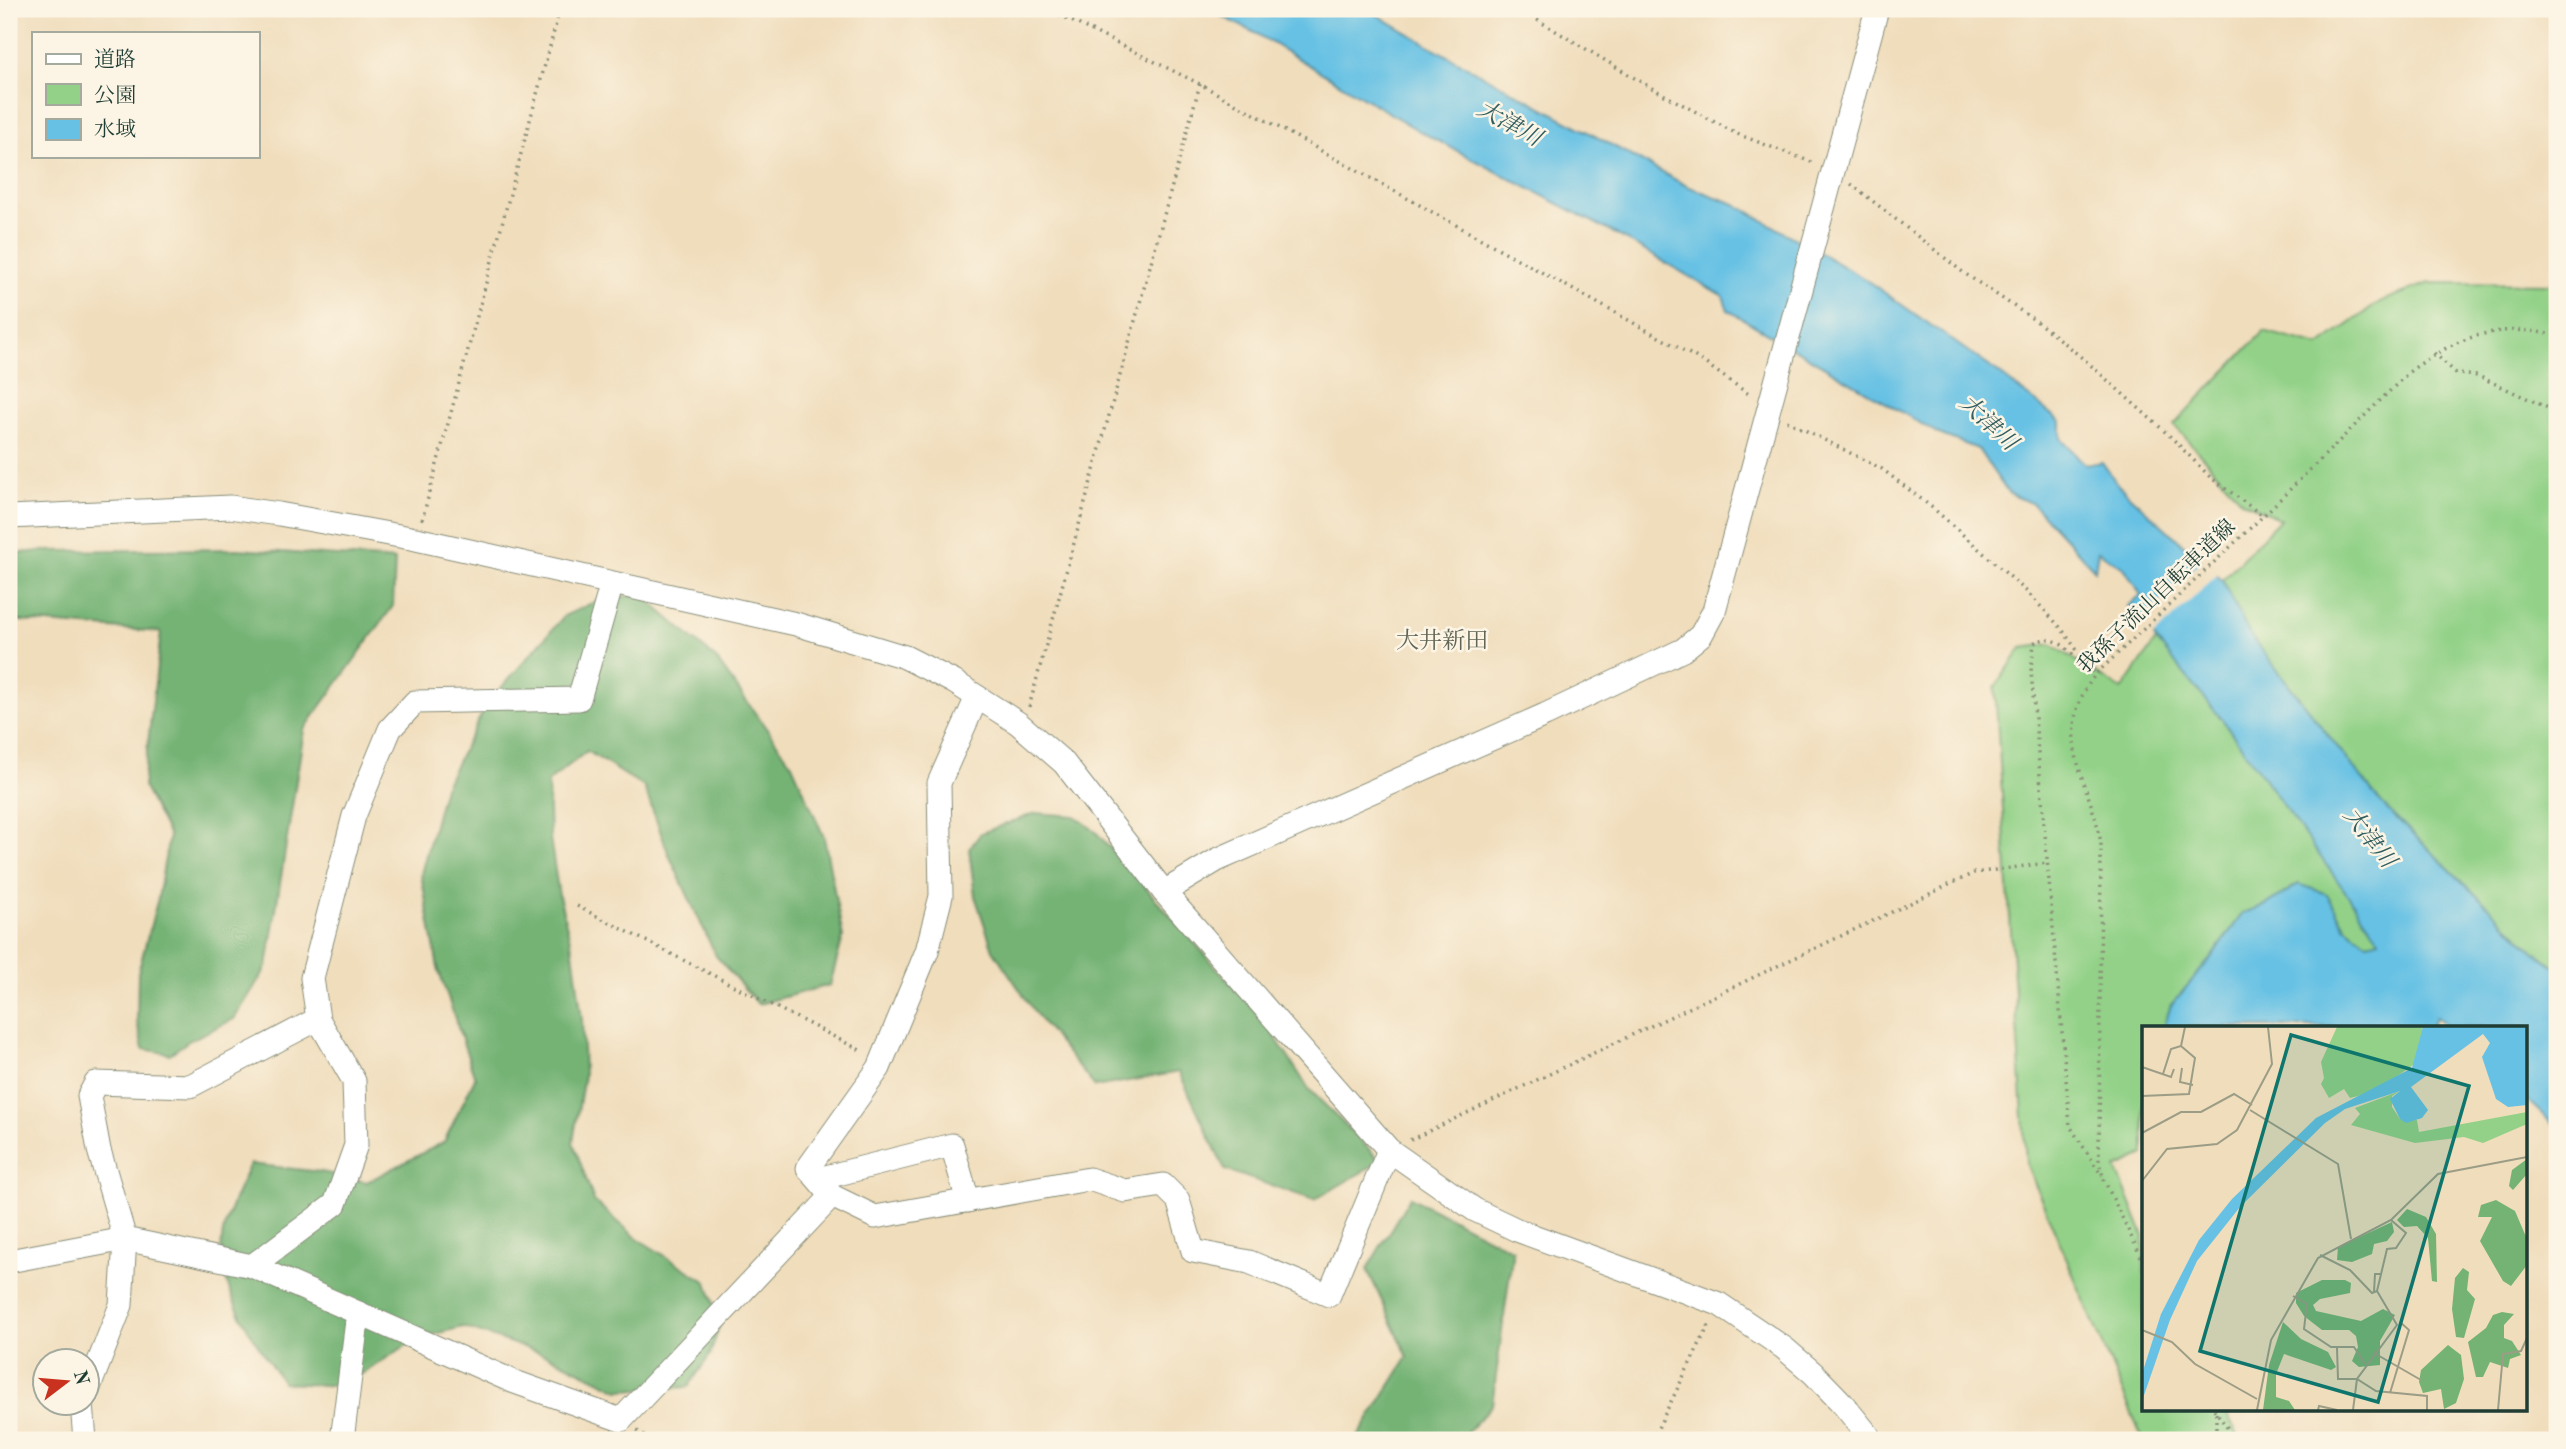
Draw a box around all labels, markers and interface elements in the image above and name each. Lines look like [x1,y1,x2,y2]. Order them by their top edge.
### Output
legend [32,32,259,158]
text: 道路 [94,48,136,71]
text: 公園 [94,84,136,107]
water label: 大津川 [1473,95,1548,152]
text: 水域 [94,118,136,141]
water label: 大津川 [1955,390,2025,457]
street label: 我孫子流山自転車道線 [2073,515,2240,677]
district label: 大井新田 [1396,628,1488,653]
water label: 大津川 [2339,803,2403,875]
inset map [2142,1026,2528,1410]
north arrow [32,1348,102,1418]
text: N [69,1368,91,1388]

